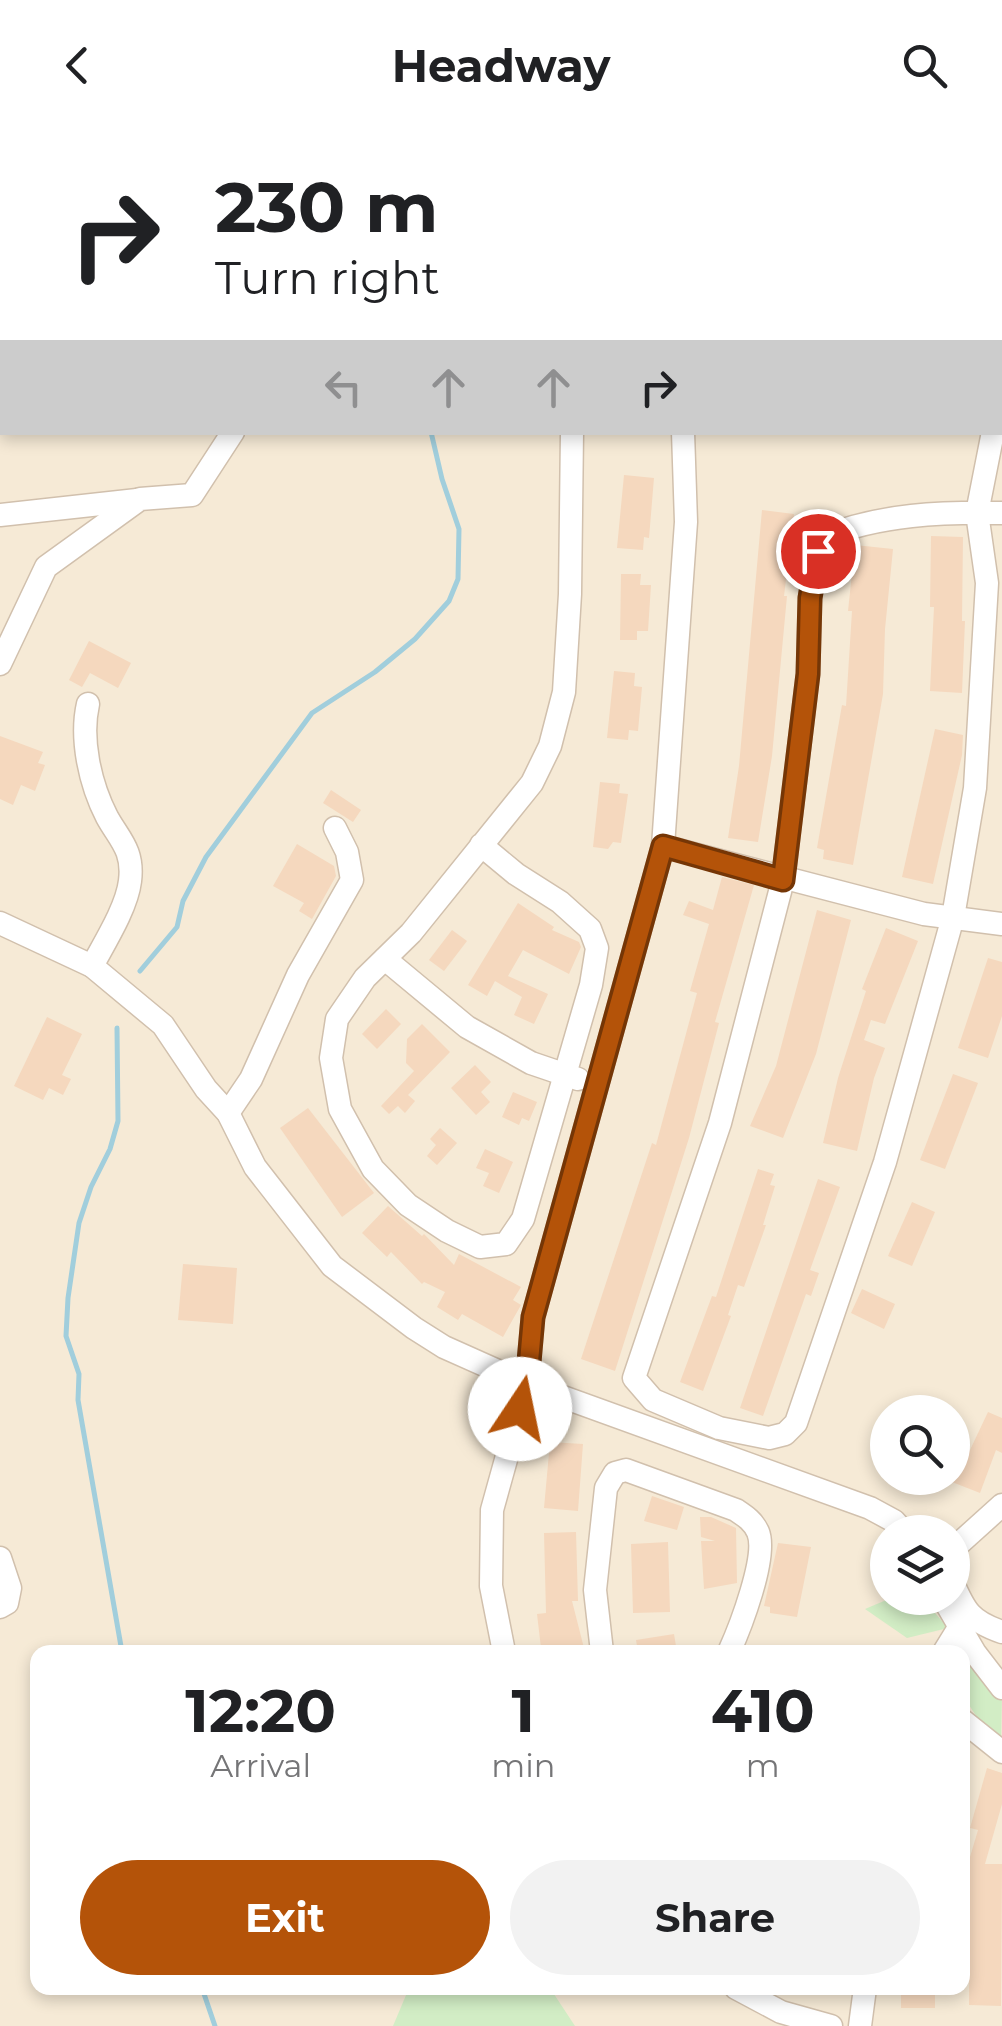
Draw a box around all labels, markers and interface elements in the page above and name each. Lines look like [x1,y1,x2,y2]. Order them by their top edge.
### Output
icon: back [50,38,105,93]
text: Headway [392,38,610,93]
icon: search [897,38,952,93]
text: 230 m [215,164,439,250]
icon: right [50,170,180,300]
text: Turn right [215,250,440,305]
icon: left [316,360,371,415]
icon: ahead [421,360,476,415]
icon: ahead [526,360,581,415]
icon: right [631,360,686,415]
pin [776,509,861,594]
icon: arrive [791,524,846,579]
position arrow [468,1357,572,1461]
map controls [870,1395,970,1615]
button: search [870,1395,970,1495]
button: layers [870,1515,970,1615]
text: 12:20 [185,1674,336,1747]
text: 1 [512,1674,535,1747]
text: 410 [711,1674,815,1747]
text: Arrival [210,1746,311,1785]
text: min [491,1746,555,1785]
text: m [746,1746,780,1785]
button: Exit [80,1860,490,1975]
button: Share [510,1860,920,1975]

